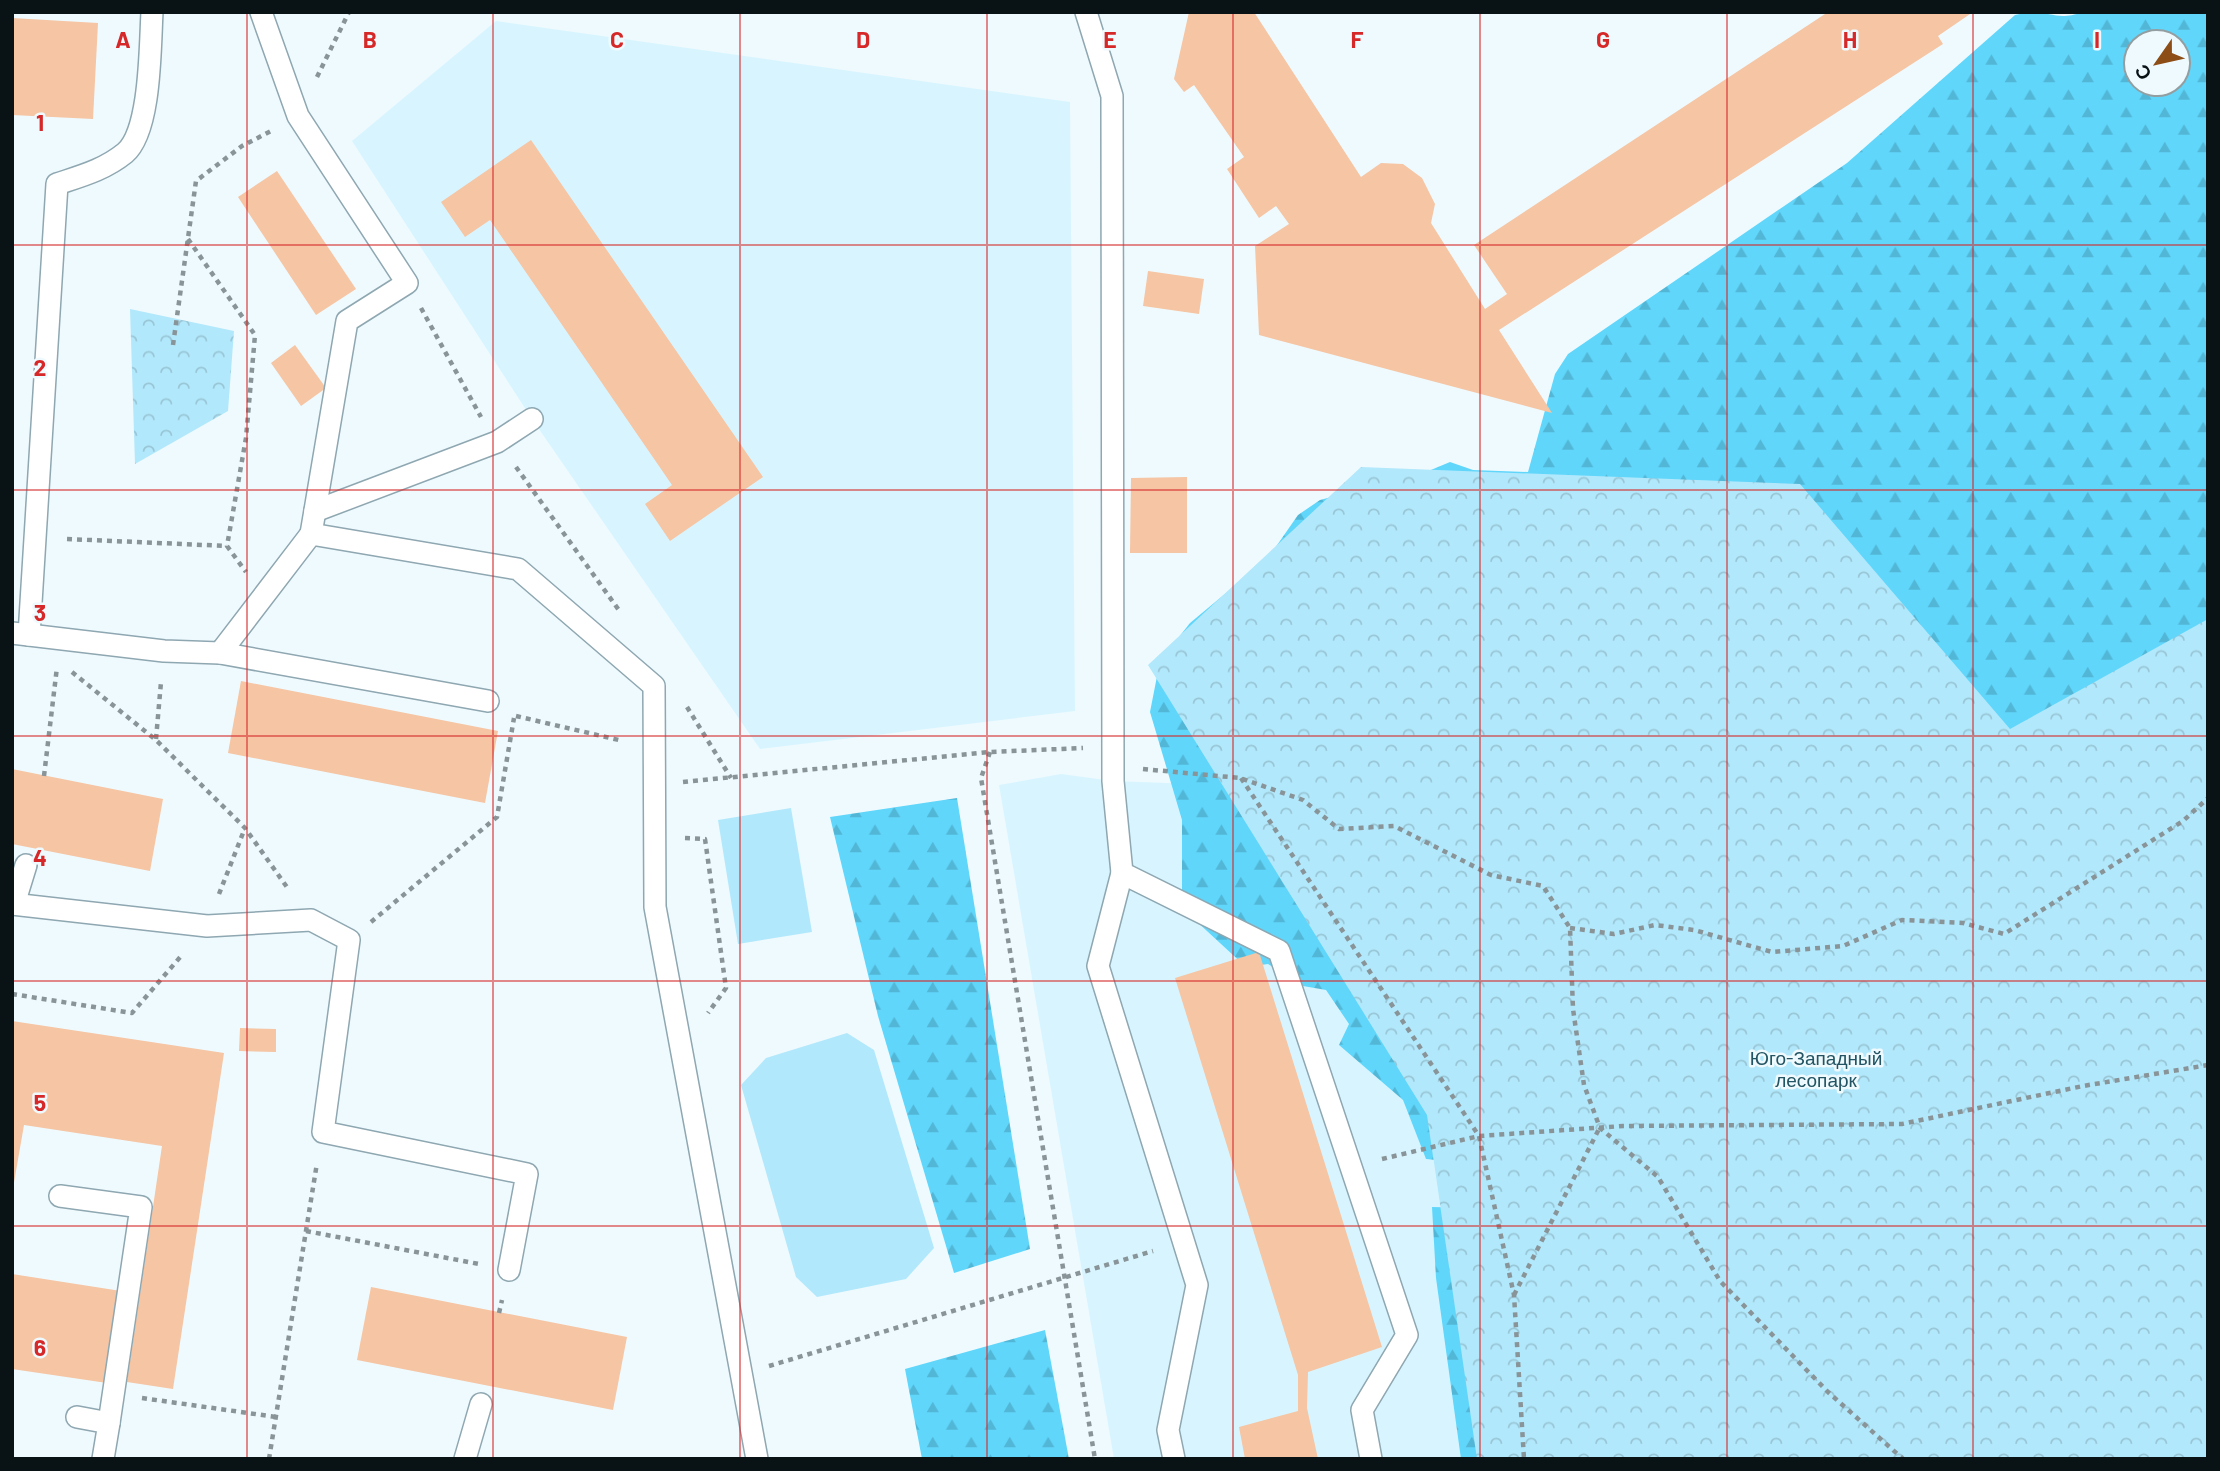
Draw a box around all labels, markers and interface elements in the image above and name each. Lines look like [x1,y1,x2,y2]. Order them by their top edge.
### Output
text: A [115,25,131,53]
text: B [363,25,377,53]
text: C [610,25,624,53]
text: D [856,25,870,53]
text: E [1103,25,1117,53]
text: F [1351,25,1364,53]
text: G [1596,25,1610,53]
text: H [1843,25,1857,53]
text: I [2094,25,2100,53]
north arrow [2122,28,2192,98]
text: С [2129,60,2156,85]
text: 1 [36,108,44,136]
text: 2 [34,353,46,381]
text: 3 [34,598,46,626]
text: 4 [33,843,47,871]
park label: Юго-Западный лесопарк [1750,1046,1882,1091]
text: 5 [34,1088,46,1116]
text: 6 [34,1333,46,1361]

